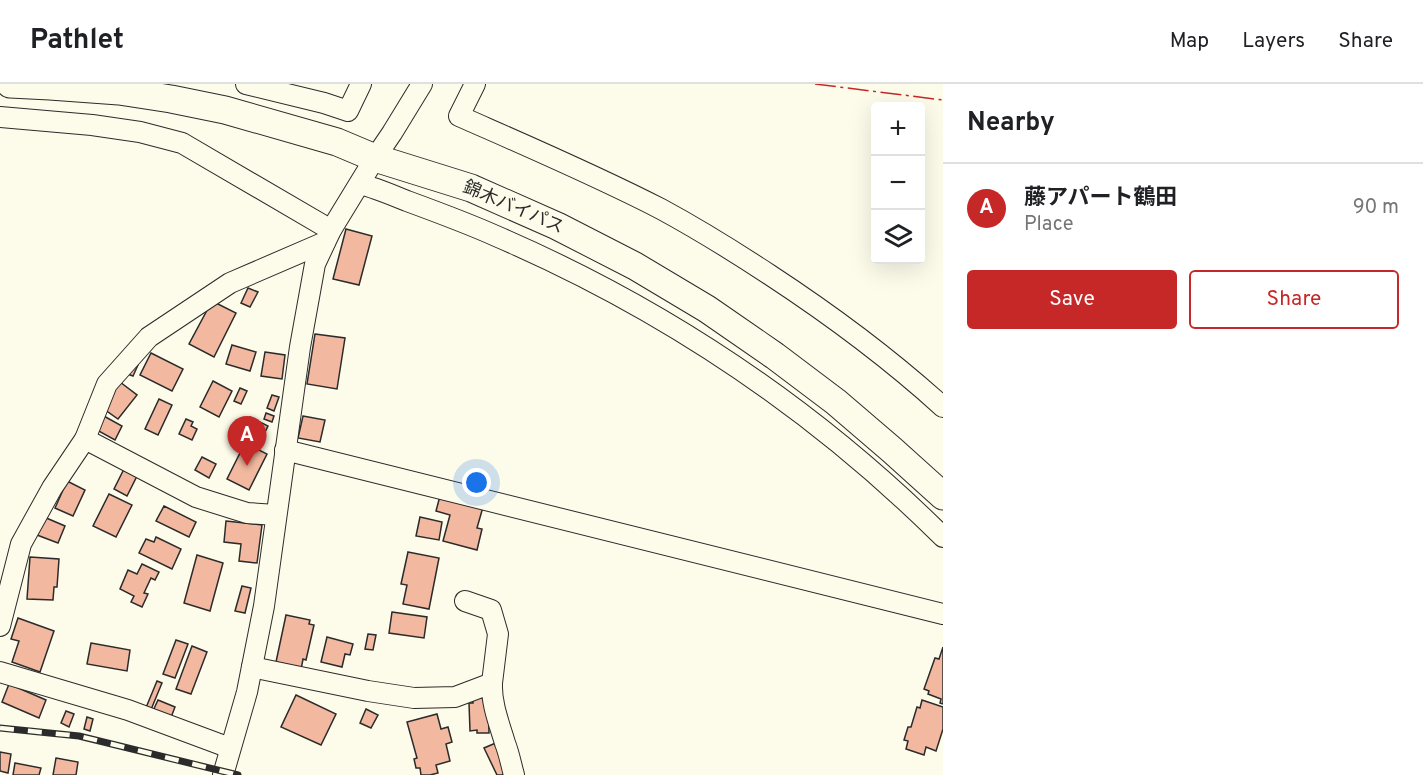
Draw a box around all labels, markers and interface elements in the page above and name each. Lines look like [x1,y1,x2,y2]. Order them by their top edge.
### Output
text: Pathlet [30,23,124,59]
text: Map [1170,28,1209,55]
text: Layers [1242,28,1305,55]
text: Share [1338,28,1393,55]
map controls [871,102,925,264]
button: + [871,102,925,156]
text: Nearby [967,107,1055,140]
button: − [871,156,925,210]
street label: 錦木バイパス [459,176,567,240]
text: 藤アパート鶴田 [1024,185,1178,212]
text: A [979,195,994,221]
text: 90 m [1353,195,1399,221]
button: layers [871,210,925,264]
text: Place [1024,212,1074,238]
button: Save [967,270,1177,329]
button: Share [1189,270,1399,329]
pin: A [228,416,266,466]
your location [462,468,491,497]

